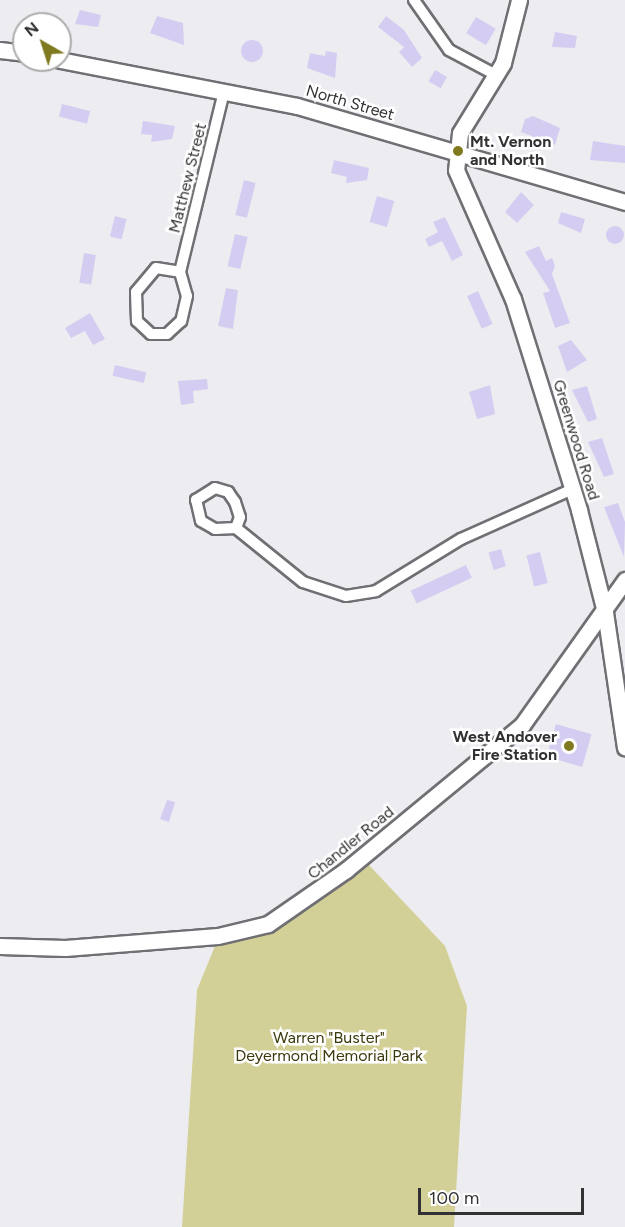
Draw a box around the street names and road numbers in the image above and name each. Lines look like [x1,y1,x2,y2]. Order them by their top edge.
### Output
street label: North Street [304,81,396,125]
street label: Matthew Street [165,121,211,235]
street label: Greenwood Road [549,377,603,503]
street label: Chandler Road [304,802,398,884]

